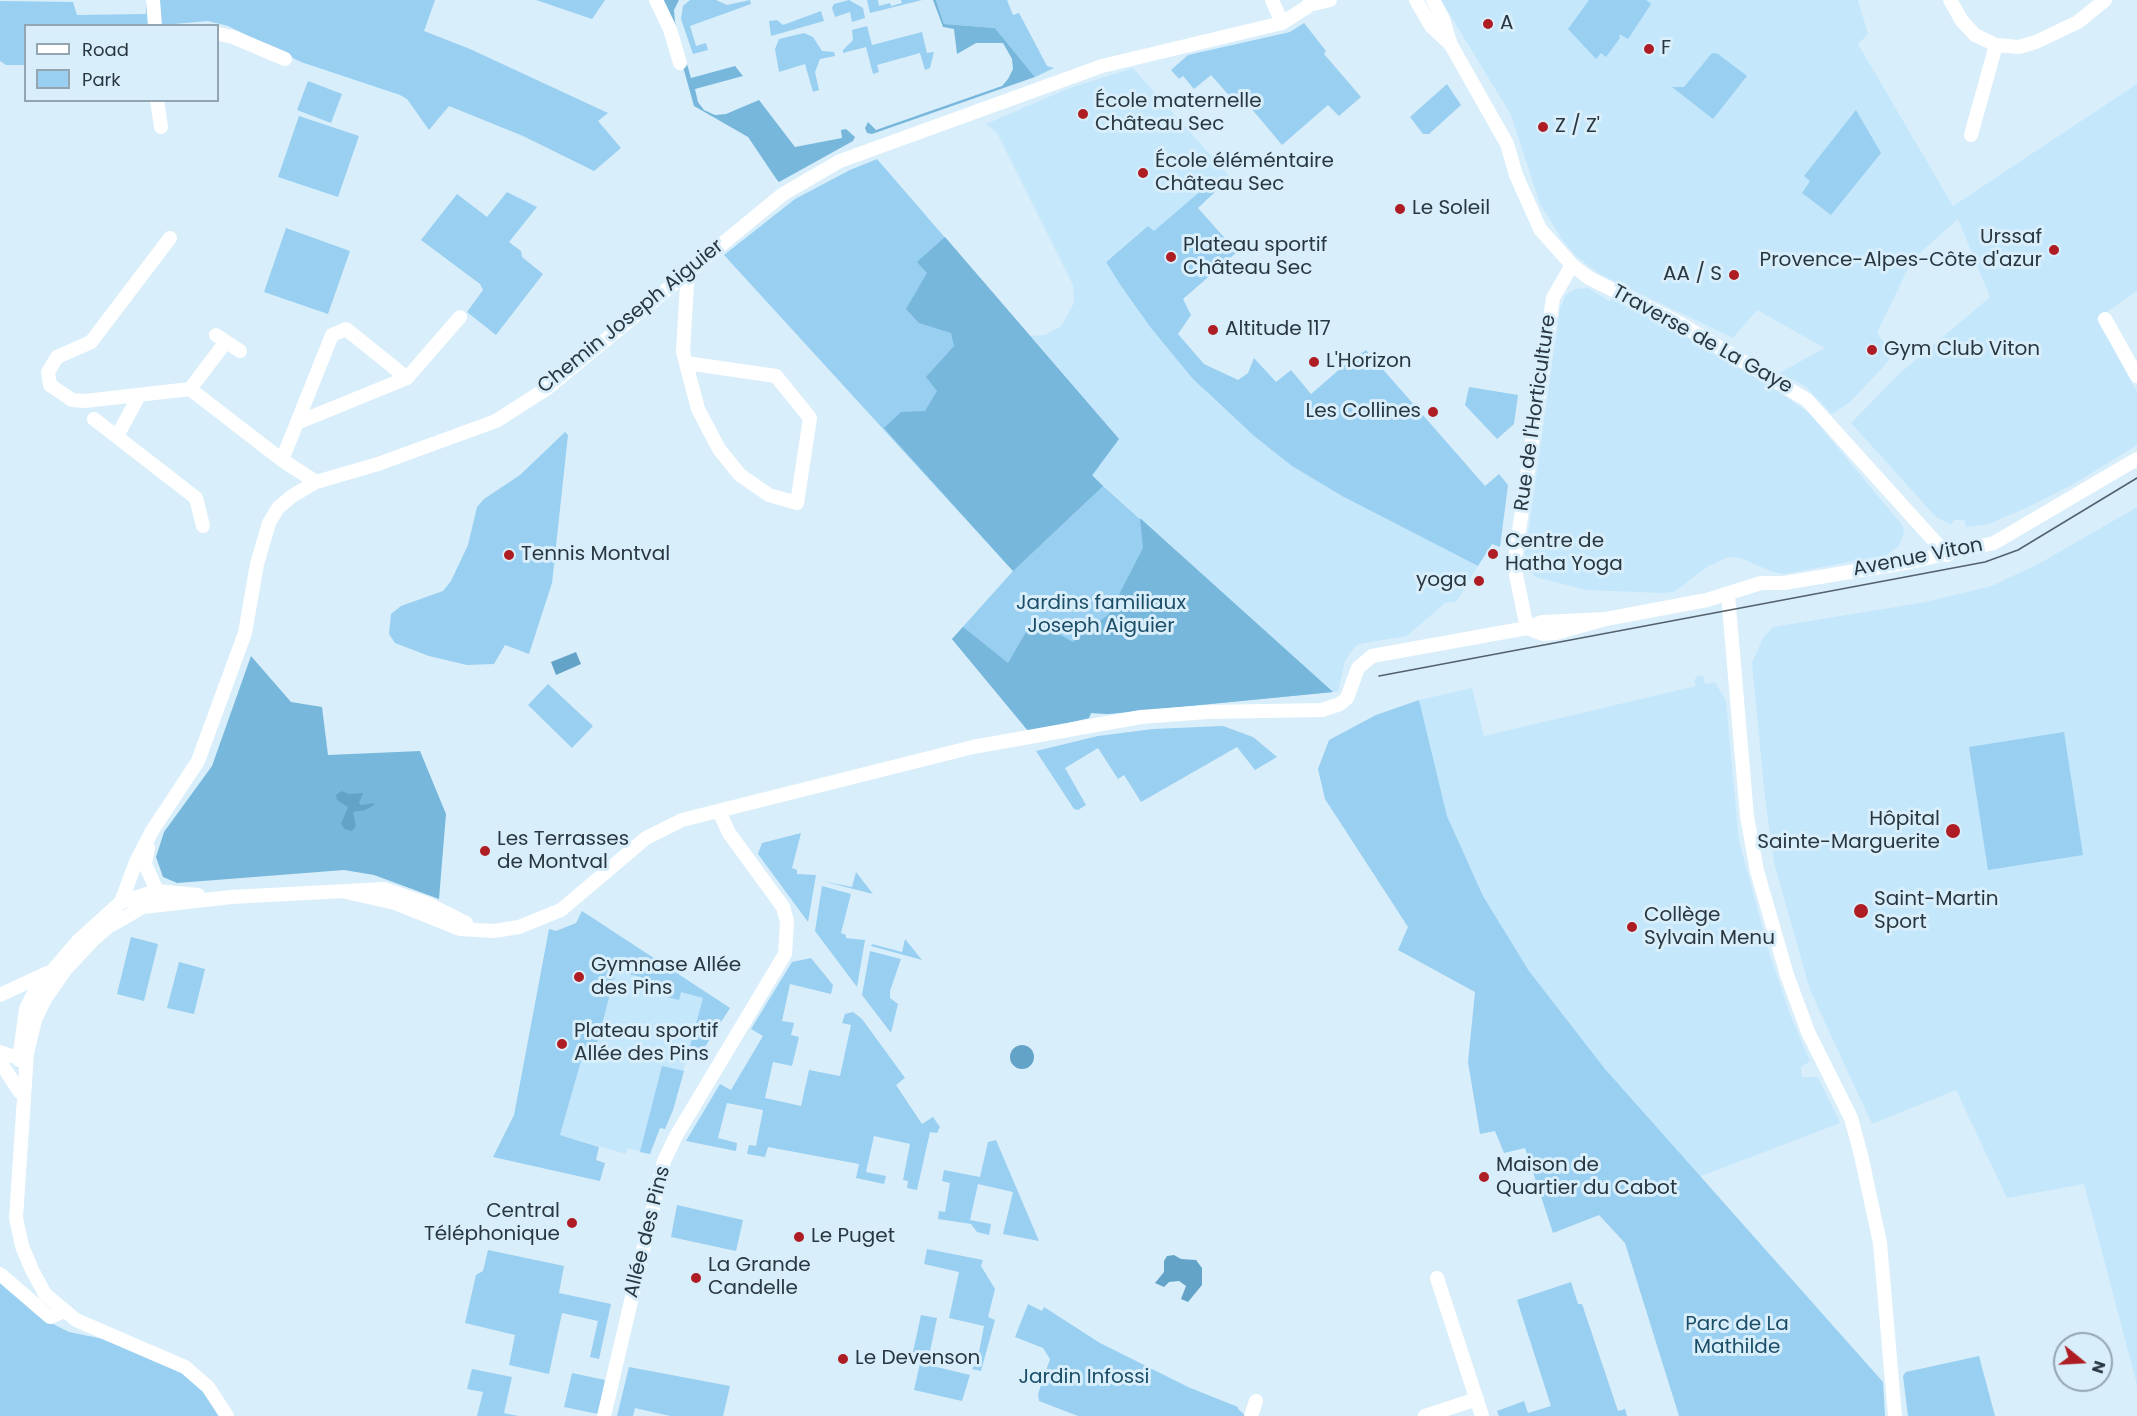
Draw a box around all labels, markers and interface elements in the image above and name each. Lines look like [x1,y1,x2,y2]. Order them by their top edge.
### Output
place label: A [1500,12,1513,36]
marker: A [1481,17,1495,31]
legend [24,24,219,102]
text: Road [82,37,129,62]
place label: F [1661,37,1671,61]
marker: F [1642,42,1656,56]
text: Park [82,67,121,92]
place label: École maternelle Château Sec [1095,90,1262,137]
marker: École maternelle Château Sec [1076,107,1090,121]
place label: Z / Z' [1555,115,1600,139]
marker: Z / Z' [1536,120,1550,134]
place label: École éléméntaire Château Sec [1155,150,1334,197]
marker: École éléméntaire Château Sec [1136,166,1150,180]
place label: Le Soleil [1412,197,1490,221]
marker: Le Soleil [1393,202,1407,216]
place label: Urssaf Provence-Alpes-Côte d'azur [1760,226,2042,273]
place label: Plateau sportif Château Sec [1183,234,1327,281]
street label: Chemin Joseph Aiguier [533,235,729,399]
marker: Urssaf Provence-Alpes-Côte d'azur [2047,243,2061,257]
marker: Plateau sportif Château Sec [1164,250,1178,264]
place label: AA / S [1663,263,1722,287]
marker: AA / S [1727,268,1741,282]
street label: Traverse de La Gaye [1608,280,1796,400]
street label: Rue de l'Horticulture [1510,313,1562,513]
place label: Altitude 117 [1225,318,1331,342]
marker: Altitude 117 [1206,323,1220,337]
place label: Gym Club Viton [1884,338,2040,362]
marker: Gym Club Viton [1865,343,1879,357]
place label: L'Horizon [1326,350,1412,374]
marker: L'Horizon [1307,355,1321,369]
place label: Les Collines [1306,400,1421,424]
marker: Les Collines [1426,405,1440,419]
place label: Centre de Hatha Yoga [1505,530,1623,577]
street label: Avenue Viton [1851,534,1985,582]
place label: Tennis Montval [521,543,670,567]
marker: Centre de Hatha Yoga [1486,547,1500,561]
marker: Tennis Montval [502,548,516,562]
place label: yoga [1416,569,1467,593]
marker: yoga [1472,574,1486,588]
park label: Jardins familiaux Joseph Aiguier [1016,592,1186,639]
place label: Hôpital Sainte-Marguerite [1757,808,1940,855]
marker: Hôpital Sainte-Marguerite [1944,822,1962,840]
place label: Les Terrasses de Montval [497,828,629,875]
marker: Les Terrasses de Montval [478,844,492,858]
place label: Saint-Martin Sport [1874,888,1998,935]
marker: Saint-Martin Sport [1852,902,1870,920]
place label: Collège Sylvain Menu [1644,904,1775,951]
marker: Collège Sylvain Menu [1625,920,1639,934]
place label: Gymnase Allée des Pins [591,954,741,1001]
marker: Gymnase Allée des Pins [572,970,586,984]
place label: Plateau sportif Allée des Pins [574,1020,718,1067]
marker: Plateau sportif Allée des Pins [555,1037,569,1051]
place label: Maison de Quartier du Cabot [1496,1154,1677,1201]
street label: Allée des Pins [620,1164,676,1300]
marker: Maison de Quartier du Cabot [1477,1170,1491,1184]
place label: Central Téléphonique [424,1200,560,1247]
marker: Central Téléphonique [565,1216,579,1230]
place label: Le Puget [811,1225,895,1249]
marker: Le Puget [792,1230,806,1244]
place label: La Grande Candelle [708,1254,811,1301]
marker: La Grande Candelle [689,1271,703,1285]
park label: Parc de La Mathilde [1685,1313,1789,1360]
north arrow [2053,1332,2113,1392]
place label: Le Devenson [855,1347,980,1371]
marker: Le Devenson [836,1352,850,1366]
text: N [2086,1358,2111,1376]
park label: Jardin Infossi [1018,1366,1150,1390]

